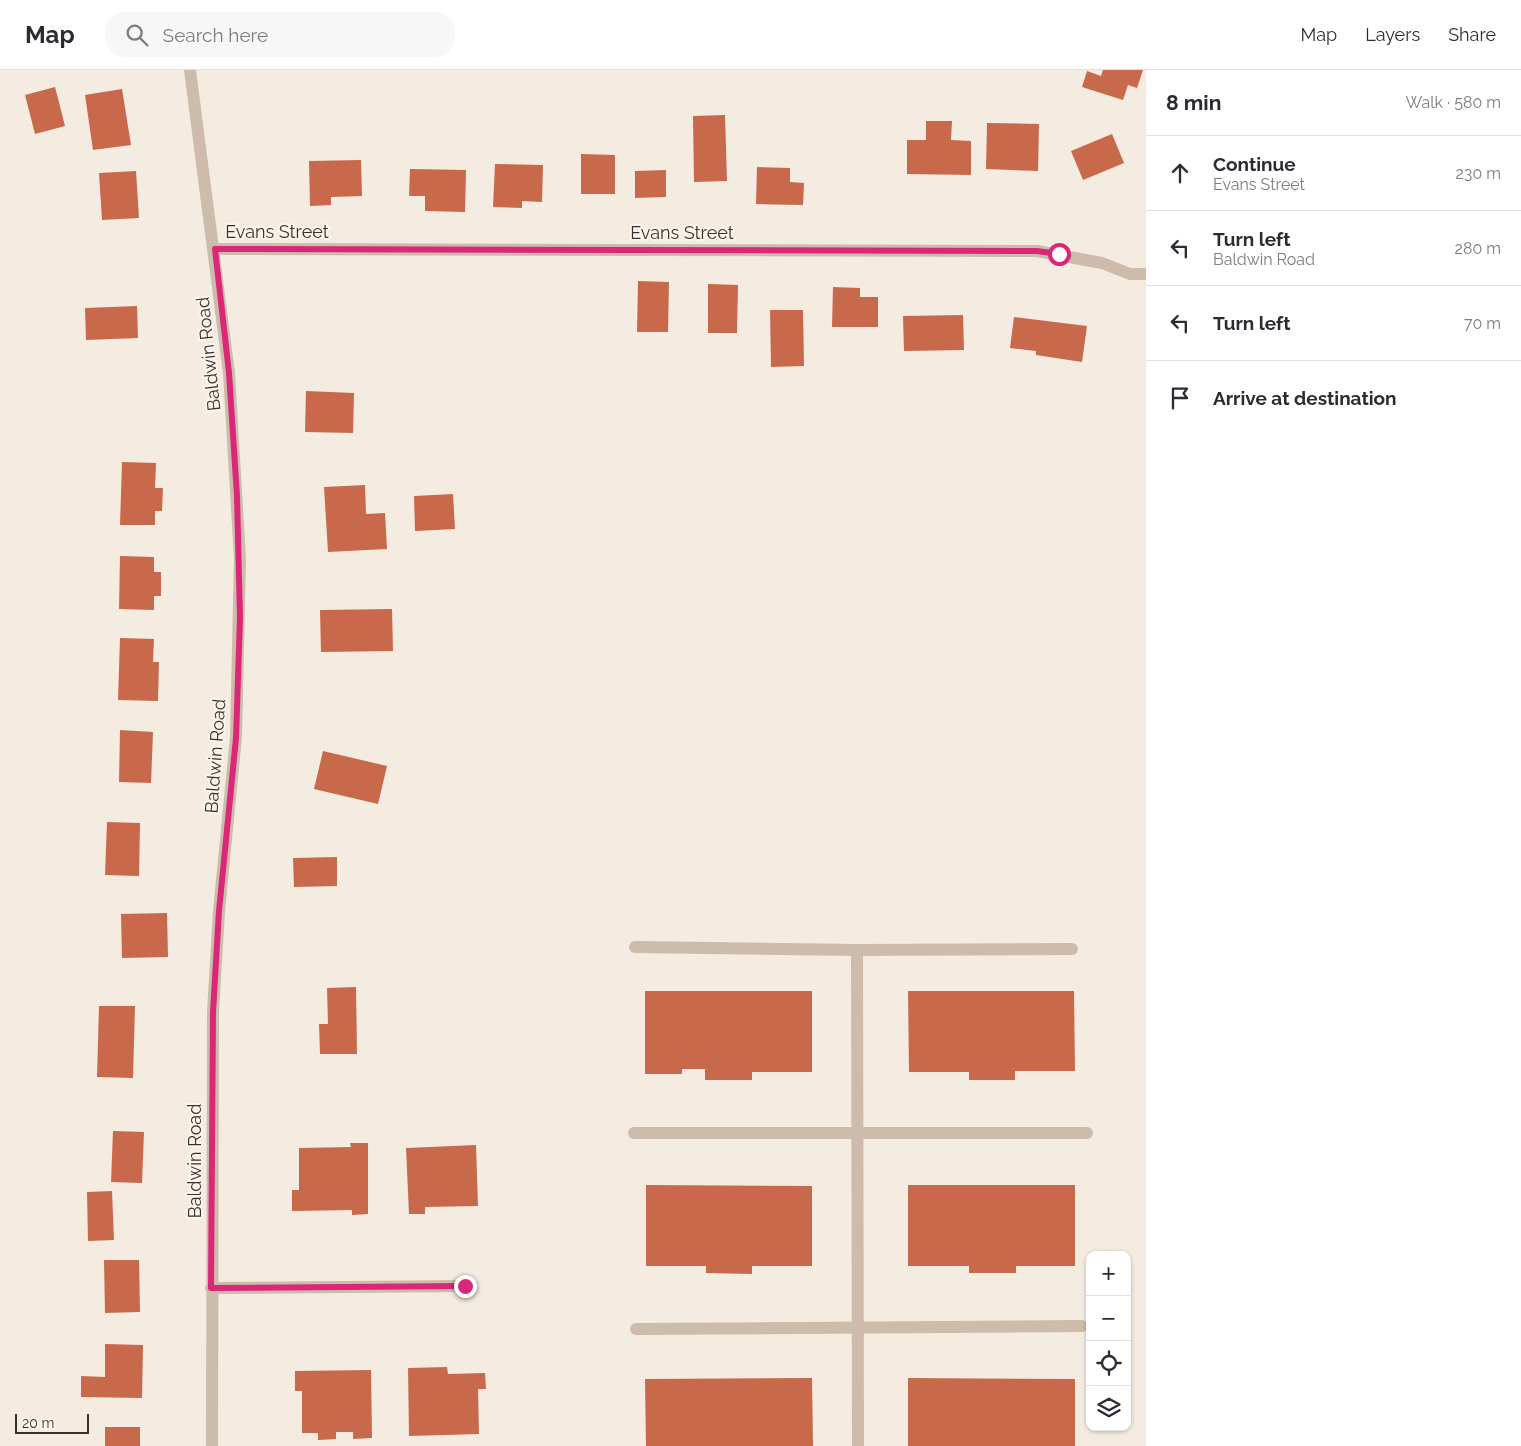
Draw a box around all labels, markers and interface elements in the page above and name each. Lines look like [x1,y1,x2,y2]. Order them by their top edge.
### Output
search box [105,12,455,57]
text: Map [25,20,75,49]
icon: search [123,21,151,49]
text: Search here [163,24,268,46]
text: Map [1301,24,1337,45]
text: Layers [1365,24,1420,45]
text: Share [1448,24,1496,45]
text: 8 min [1166,90,1221,115]
text: Walk · 580 m [1406,93,1501,112]
text: Continue [1213,153,1296,175]
icon: ahead [1166,159,1194,187]
text: 230 m [1456,164,1501,183]
text: Evans Street [1213,175,1305,194]
street label: Evans Street [225,221,329,242]
street label: Evans Street [630,222,734,243]
text: Turn left [1213,228,1290,250]
icon: left [1166,234,1194,262]
text: 280 m [1455,239,1501,258]
route start [1048,243,1071,266]
text: Baldwin Road [1213,250,1315,269]
street label: Baldwin Road [192,296,224,412]
icon: left [1166,309,1194,337]
text: Turn left [1213,312,1290,334]
text: 70 m [1464,314,1501,333]
icon: arrive [1166,384,1194,412]
text: Arrive at destination [1213,387,1397,409]
street label: Baldwin Road [201,698,229,814]
street label: Baldwin Road [184,1104,205,1218]
map controls [1086,1251,1131,1431]
button: + [1086,1251,1131,1296]
route end [454,1275,477,1298]
button: − [1086,1296,1131,1341]
button: locate [1086,1341,1131,1386]
button: layers [1086,1386,1131,1431]
scale bar [15,1411,89,1434]
text: 20 m [22,1415,54,1431]

